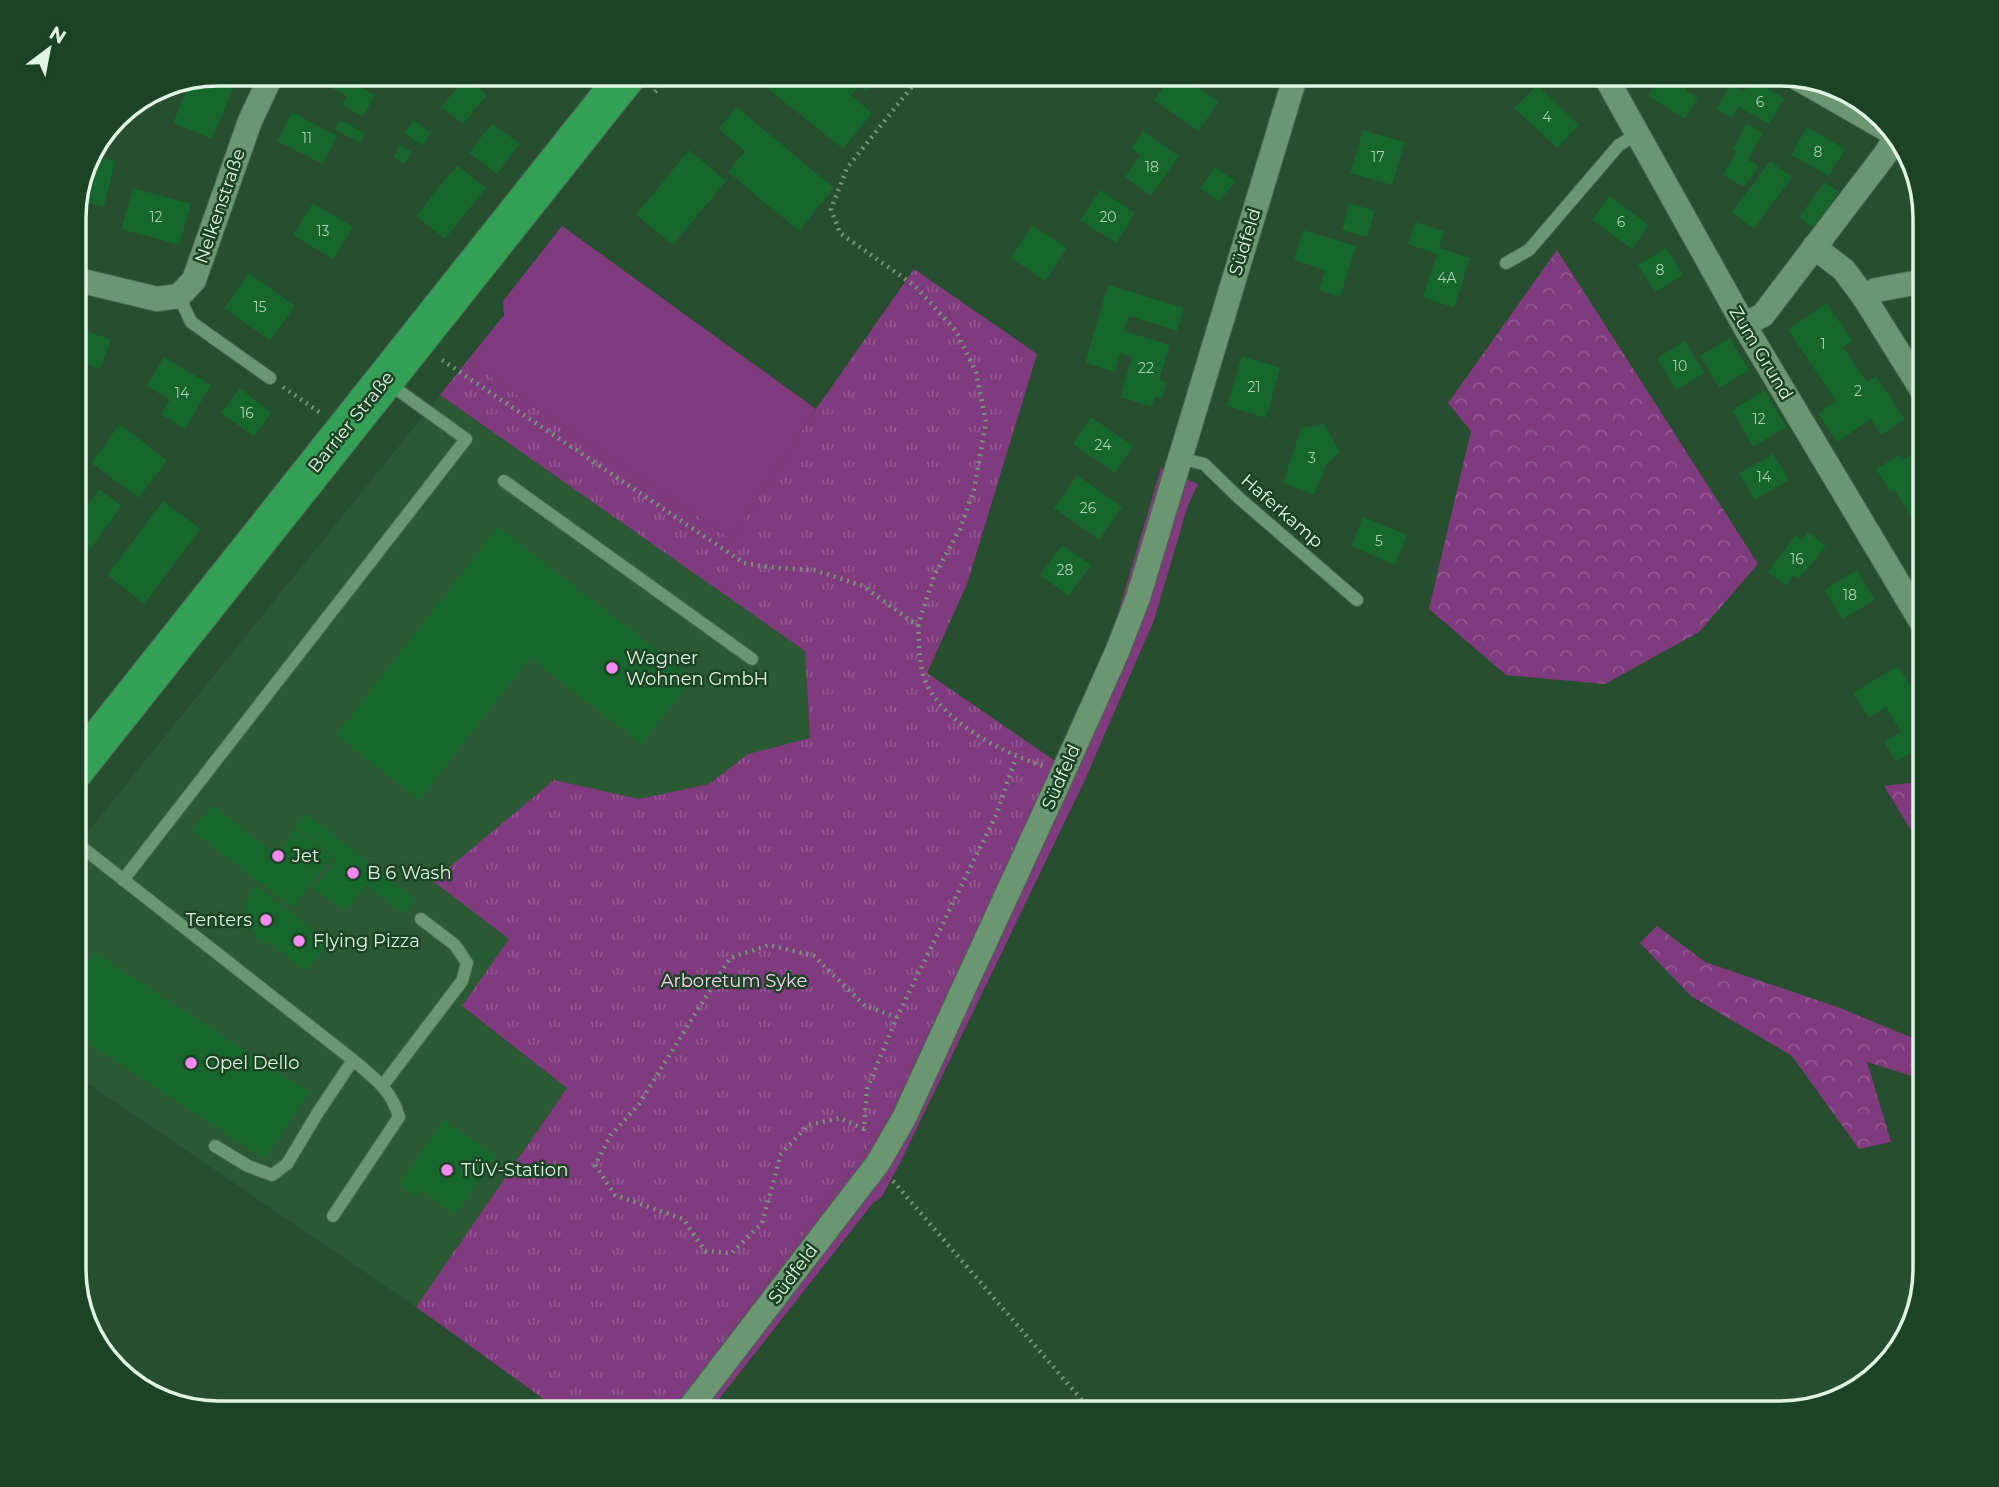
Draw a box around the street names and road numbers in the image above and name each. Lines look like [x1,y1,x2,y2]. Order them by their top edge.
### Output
street label: Nelkenstraße [190,146,250,266]
street label: Südfeld [1224,206,1266,278]
street label: Zum Grund [1725,302,1797,404]
street label: Barrier Straße [303,367,399,477]
street label: Haferkamp [1236,469,1328,553]
street label: Südfeld [1037,741,1085,813]
street label: Südfeld [763,1240,823,1308]

